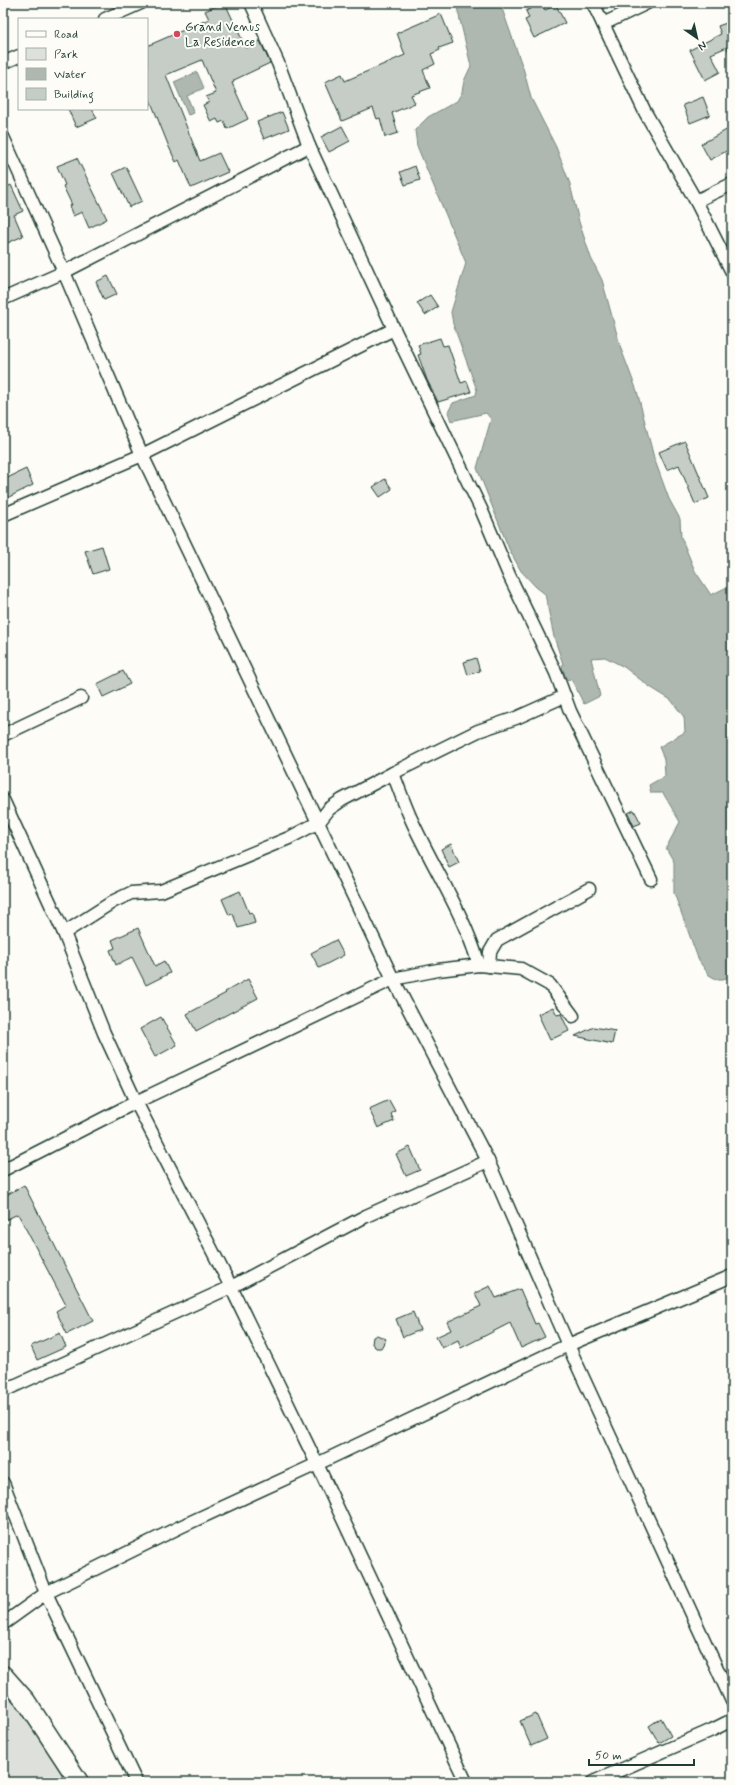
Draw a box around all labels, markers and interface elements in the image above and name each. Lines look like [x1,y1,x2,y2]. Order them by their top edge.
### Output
legend [18,18,148,110]
north arrow [677,18,717,58]
place label: Grand Venus La Residence [185,19,260,51]
text: Road [54,27,78,43]
marker: Grand Venus La Residence [172,29,182,39]
text: N [695,38,709,53]
text: Park [54,47,78,63]
text: Water [54,67,86,83]
text: Building [54,87,94,104]
scale bar [589,1741,694,1767]
text: 50 m [595,1748,622,1764]

